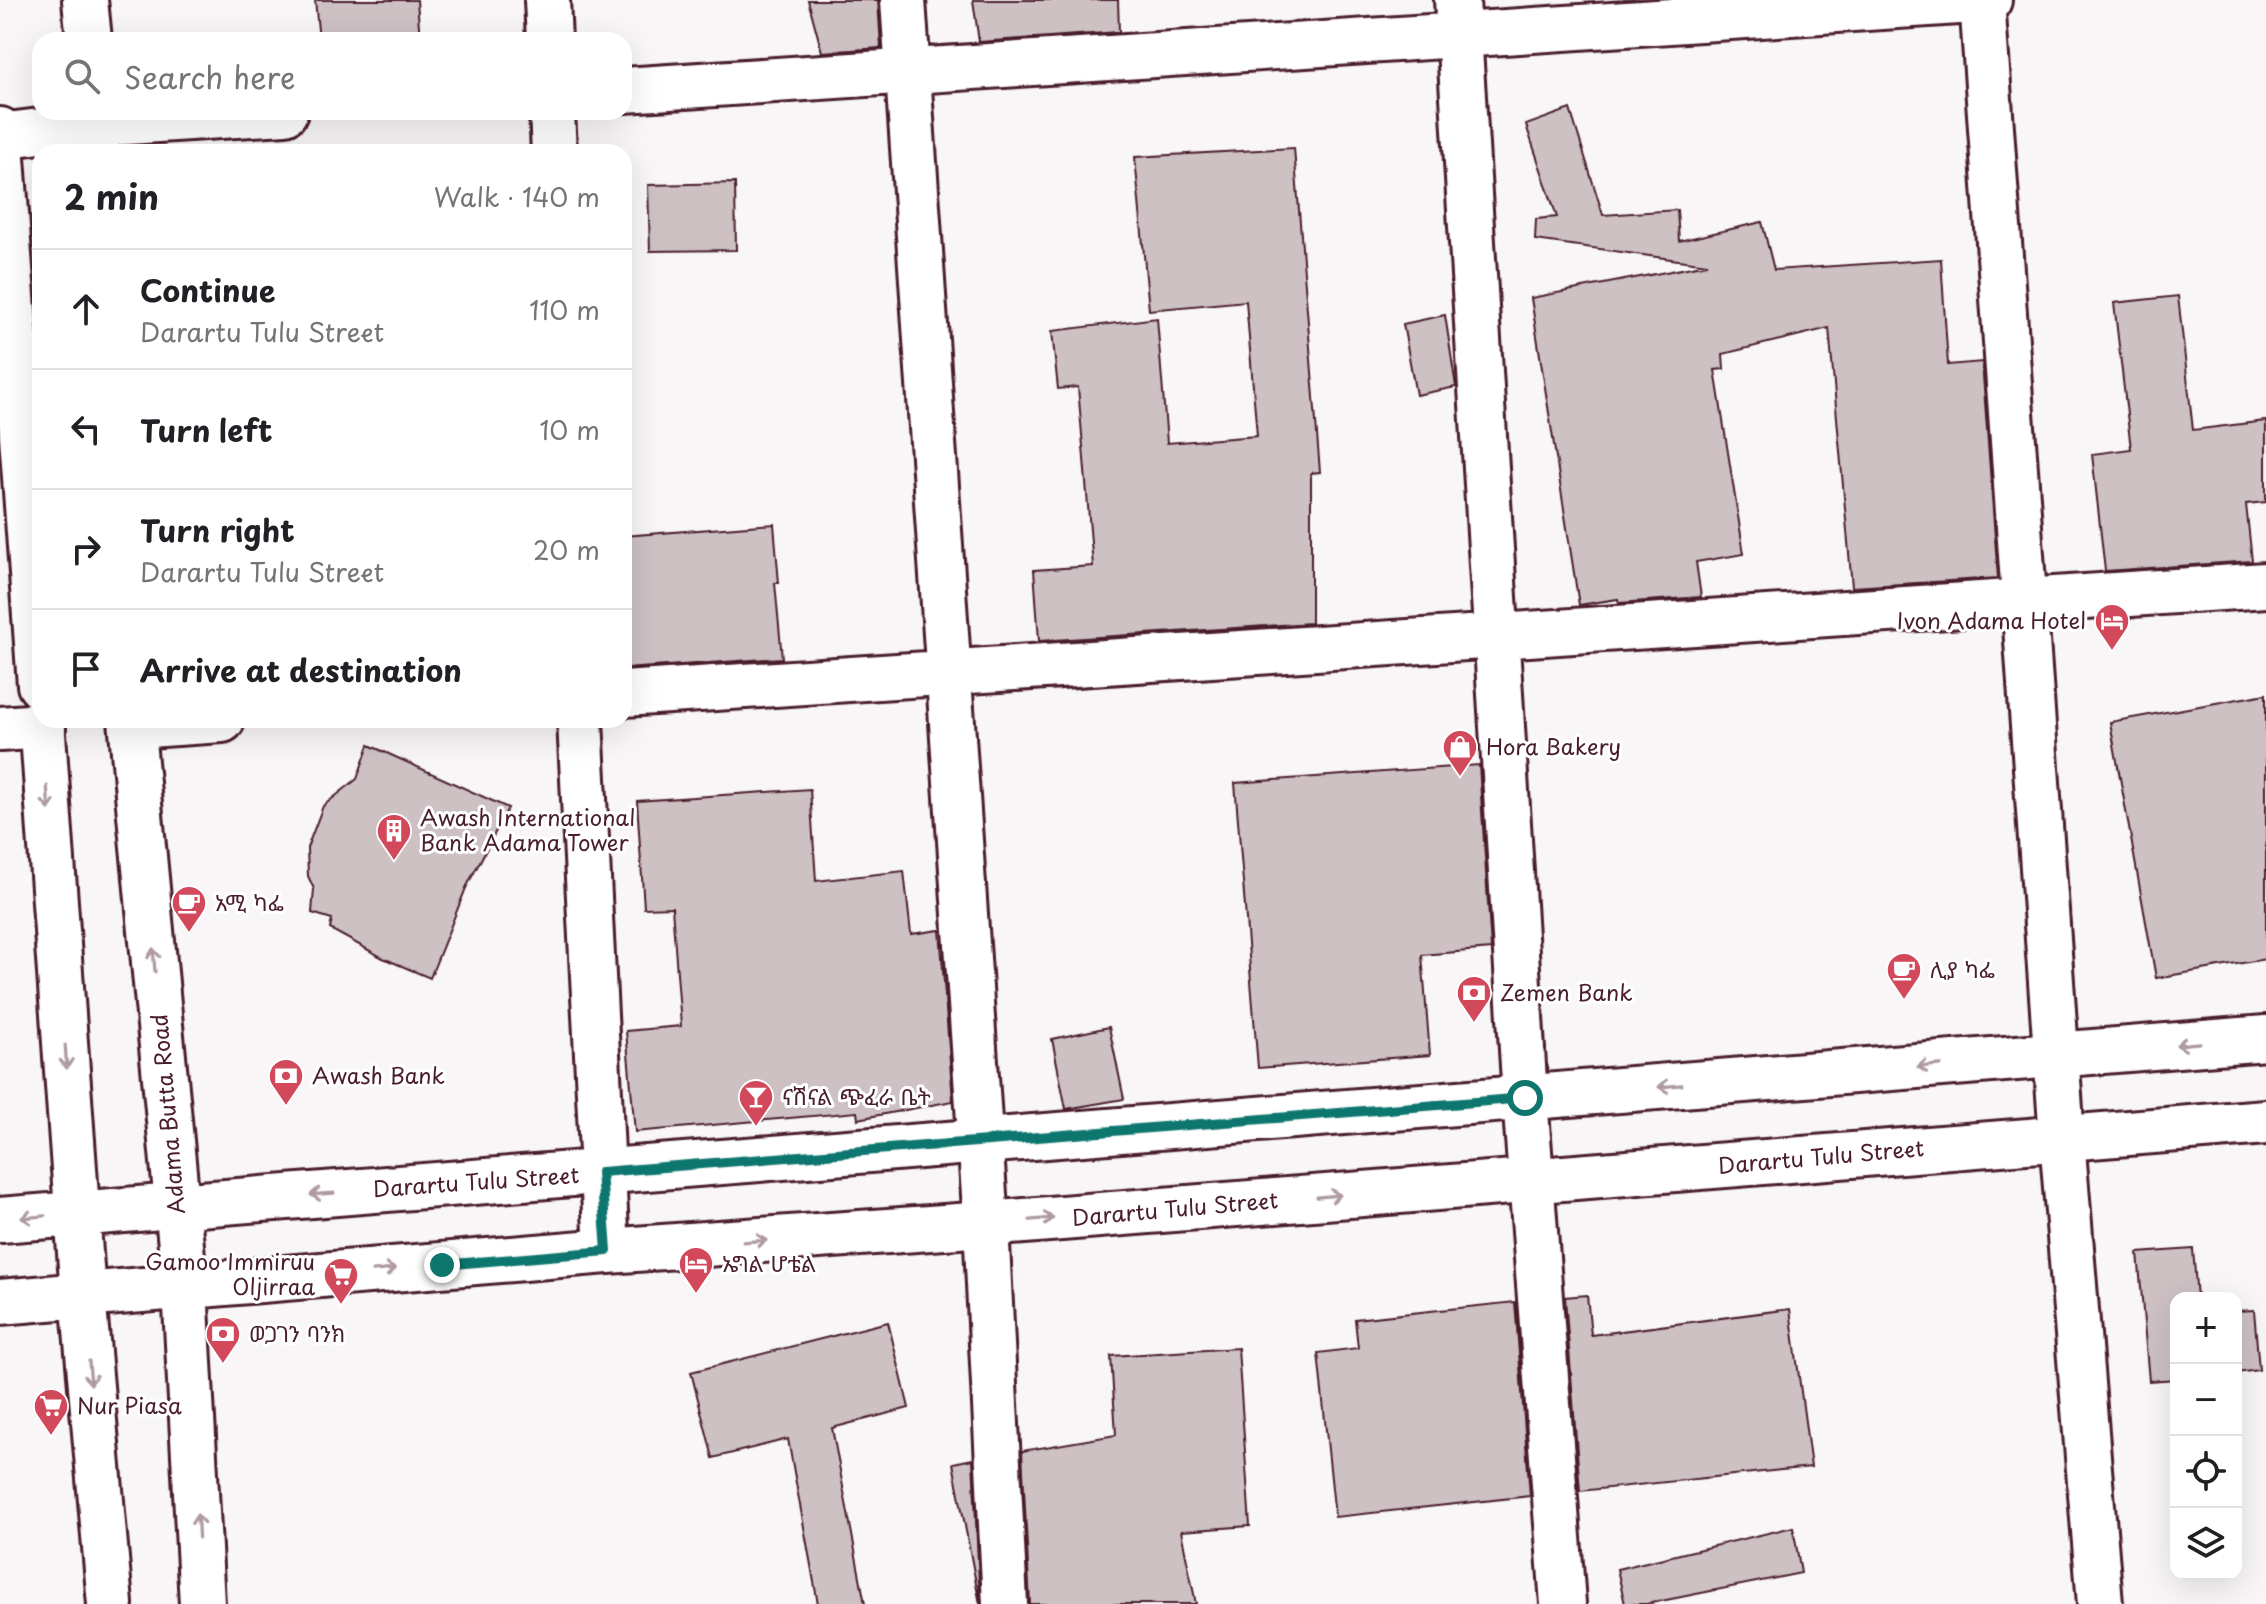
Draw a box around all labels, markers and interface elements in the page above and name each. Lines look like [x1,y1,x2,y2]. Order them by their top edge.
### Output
search box [32,32,632,120]
icon: search [60,54,104,98]
text: Search here [124,54,296,99]
text: 2 min [64,170,159,222]
text: Walk · 140 m [434,177,600,216]
text: Continue [140,267,275,312]
icon: ahead [64,287,108,331]
text: 110 m [529,290,600,329]
text: Darartu Tulu Street [140,312,384,351]
icon: left [64,407,108,451]
text: Turn left [140,407,272,452]
text: 10 m [539,410,600,449]
text: Turn right [140,507,295,552]
icon: right [64,527,108,571]
text: 20 m [533,530,600,569]
text: Darartu Tulu Street [140,552,384,591]
hotel icon: Ivon Adama Hotel [2093,602,2131,652]
place label: Ivon Adama Hotel [1897,603,2086,636]
icon: arrive [64,647,108,691]
text: Arrive at destination [140,647,462,692]
shop icon: Hora Bakery [1441,728,1479,778]
place label: Hora Bakery [1486,729,1621,762]
one-way arrow [41,784,56,811]
place label: Awash International Bank Adama Tower [420,800,635,858]
building icon: Awash International Bank Adama Tower [375,812,413,862]
cafe icon: አሚ ካፌ [170,884,208,934]
place label: አሚ ካፌ [215,885,284,918]
one-way arrow [146,947,161,974]
cafe icon: ሊያ ካፌ [1885,951,1923,1001]
place label: ሊያ ካፌ [1930,952,1995,985]
bank icon: Zemen Bank [1455,974,1493,1024]
place label: Zemen Bank [1500,975,1633,1008]
street label: Adama Butta Road [141,1012,192,1216]
one-way arrow [2175,1037,2202,1052]
one-way arrow [59,1043,74,1070]
bank icon: Awash Bank [267,1057,305,1107]
place label: Awash Bank [312,1058,445,1091]
one-way arrow [1916,1059,1943,1074]
bar icon: ናሽናል ጭፈራ ቤት [737,1078,775,1128]
place label: ናሽናል ጭፈራ ቤት [782,1079,931,1112]
one-way arrow [1657,1079,1684,1094]
route start [1507,1080,1543,1116]
street label: Darartu Tulu Street [1717,1130,1925,1181]
street label: Darartu Tulu Street [372,1157,580,1204]
street label: Darartu Tulu Street [1071,1182,1279,1233]
one-way arrow [309,1187,336,1202]
one-way arrow [1315,1188,1342,1203]
one-way arrow [20,1210,46,1225]
one-way arrow [1028,1212,1055,1227]
one-way arrow [741,1233,768,1248]
place label: Gamoo Immiruu Oljirraa [145,1244,315,1302]
hotel icon: ኤግል ሆቴል [677,1245,715,1295]
place label: ኤግል ሆቴል [722,1246,816,1279]
route end [424,1247,460,1283]
supermarket icon: Gamoo Immiruu Oljirraa [322,1256,360,1306]
one-way arrow [370,1263,397,1278]
map controls [2170,1292,2242,1580]
button: + [2170,1292,2242,1364]
bank icon: ወጋገን ባንክ [204,1315,242,1365]
place label: ወጋገን ባንክ [249,1316,345,1349]
one-way arrow [83,1359,98,1386]
button: − [2170,1364,2242,1436]
supermarket icon: Nur Piasa [32,1387,70,1437]
place label: Nur Piasa [77,1388,182,1421]
button: locate [2170,1436,2242,1508]
button: layers [2170,1508,2242,1580]
one-way arrow [190,1513,205,1540]

